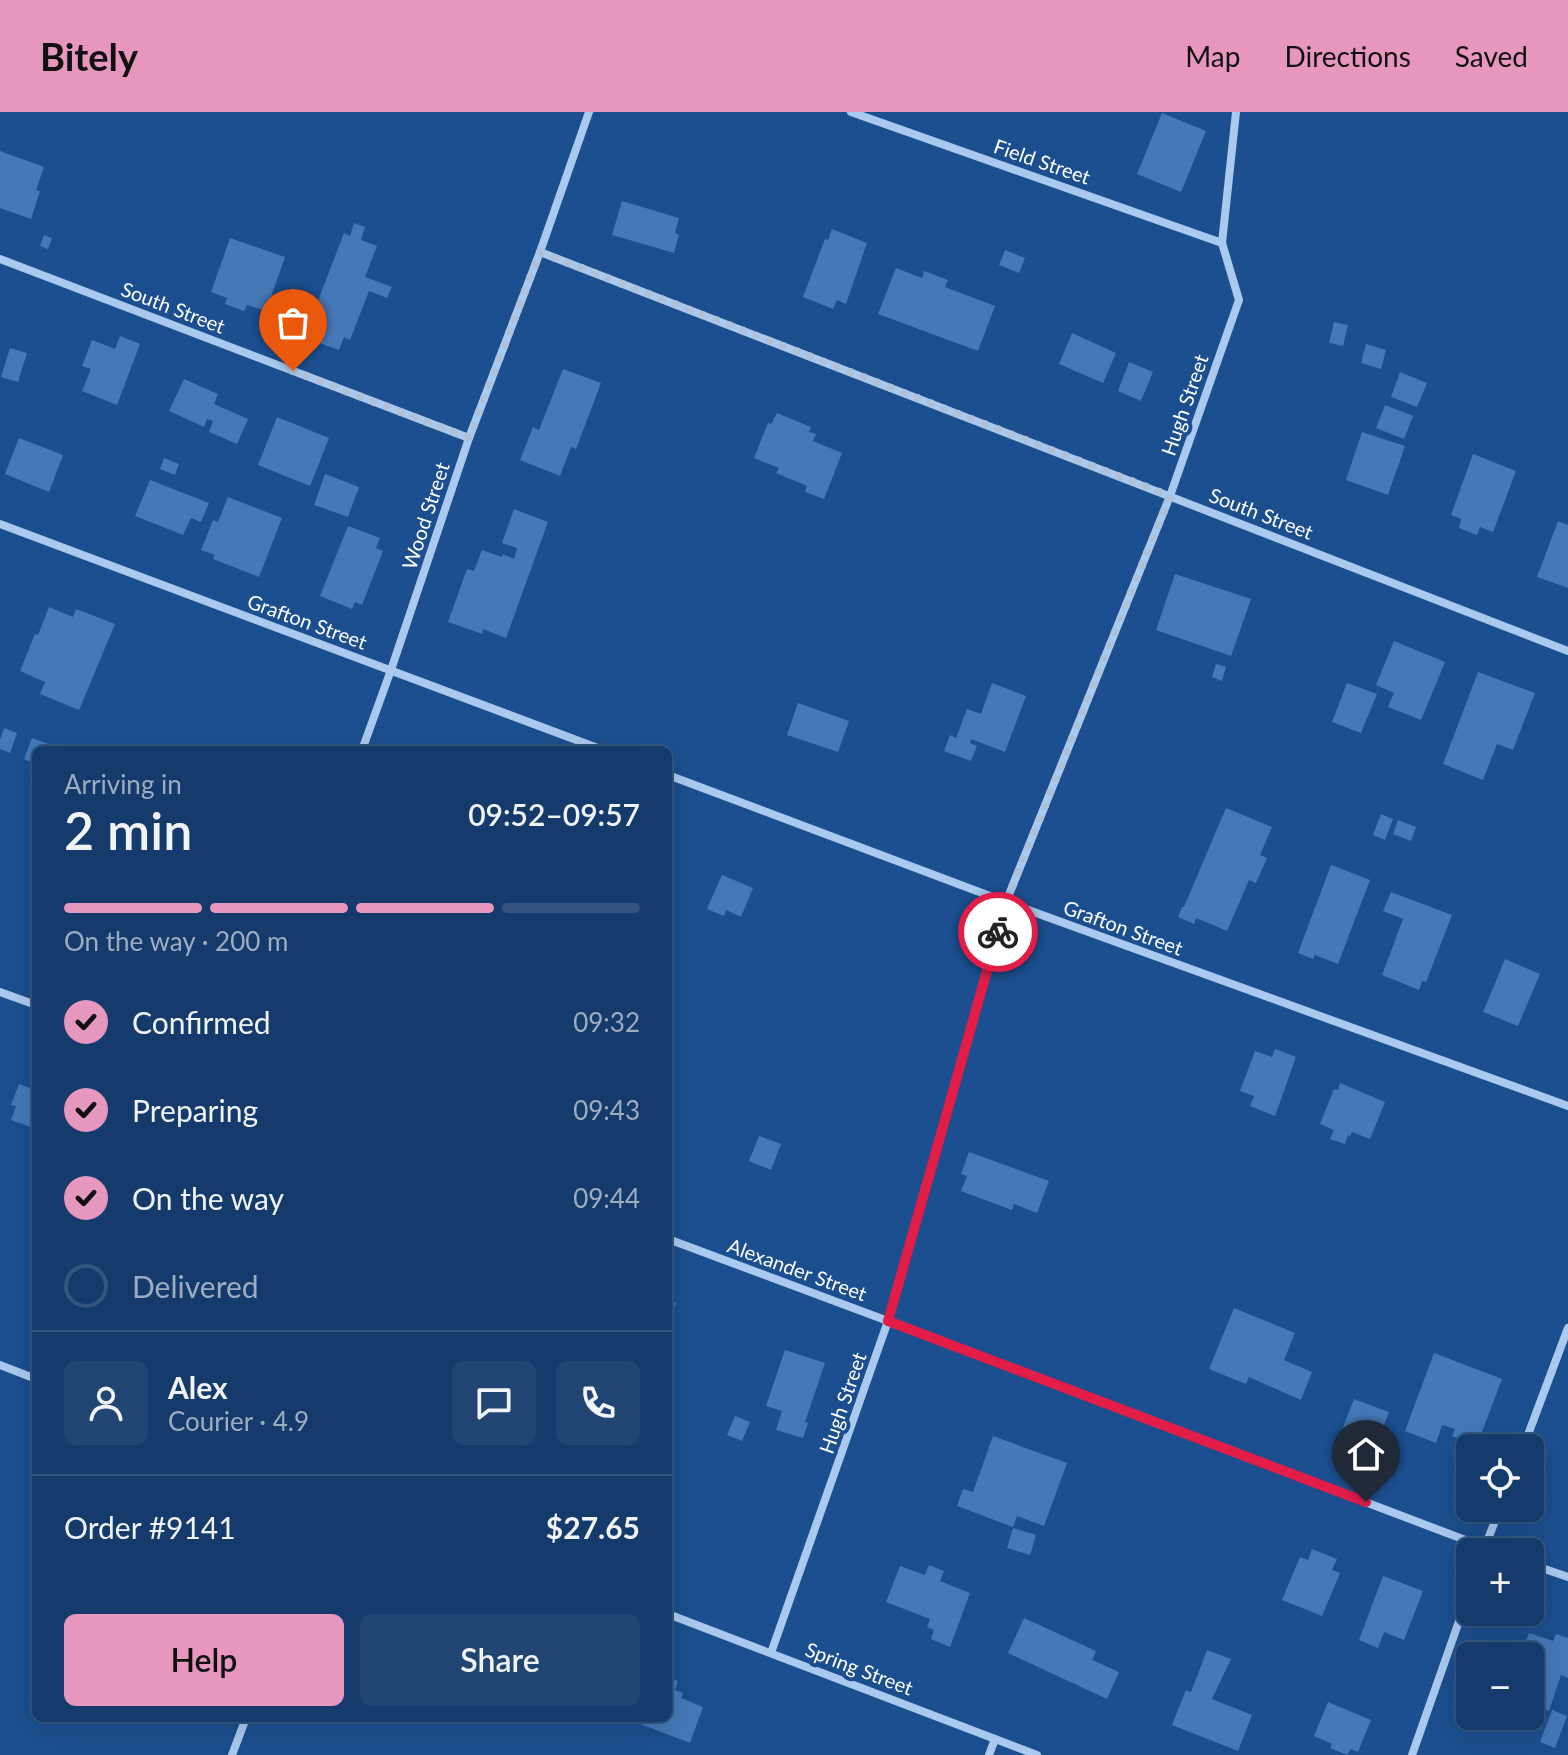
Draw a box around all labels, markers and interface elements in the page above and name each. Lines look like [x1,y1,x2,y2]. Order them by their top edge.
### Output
text: Bitely [40,33,138,79]
text: Map [1185,39,1240,73]
text: Directions [1284,39,1411,73]
text: Saved [1455,39,1528,73]
street label: Field Street [991,133,1094,189]
street label: South Street [118,276,229,338]
pin [259,289,327,371]
icon: bag [271,301,315,345]
street label: Hugh Street [1156,351,1213,459]
street label: Wood Street [396,459,454,572]
street label: South Street [1206,482,1317,544]
street label: Grafton Street [244,588,370,654]
text: Arriving in [64,768,182,800]
text: 09:52–09:57 [468,796,640,832]
text: 2 min [64,799,192,861]
courier [958,892,1038,972]
street label: Grafton Street [1060,894,1186,960]
icon: bike [976,910,1020,954]
text: On the way · 200 m [64,925,288,957]
icon: check [64,1000,108,1044]
text: Confirmed [132,1004,271,1040]
text: 09:32 [573,1006,640,1038]
icon: check [64,1088,108,1132]
text: Preparing [132,1092,258,1128]
text: 09:43 [573,1094,640,1126]
icon: check [64,1176,108,1220]
text: On the way [132,1180,284,1216]
text: 09:44 [573,1182,640,1214]
street label: Alexander Street [725,1233,870,1305]
text: Delivered [132,1268,259,1304]
street label: Hugh Street [814,1349,871,1457]
button: person [64,1361,148,1445]
button: chat [452,1361,536,1445]
button: phone [556,1361,640,1445]
text: Alex [168,1369,228,1405]
text: Courier · 4.9 [168,1405,309,1437]
pin [1332,1420,1400,1502]
icon: home [1344,1432,1388,1476]
map controls [1456,1434,1544,1730]
button: locate [1456,1434,1544,1522]
text: Order #9141 [64,1509,236,1545]
text: $27.65 [546,1509,640,1545]
button: + [1456,1538,1544,1626]
button: Help [64,1614,344,1706]
button: Share [360,1614,640,1706]
street label: Spring Street [802,1637,917,1700]
button: − [1456,1642,1544,1730]

